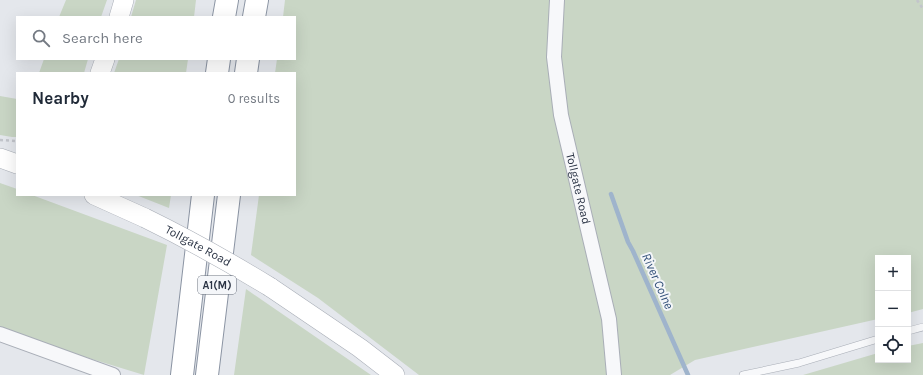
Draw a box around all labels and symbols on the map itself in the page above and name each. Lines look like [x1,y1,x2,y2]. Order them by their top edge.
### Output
street label: Tollgate Road [563,151,593,226]
street label: Tollgate Road [163,222,234,269]
water label: River Colne [639,251,677,311]
road number: A1(M) [198,276,236,294]

